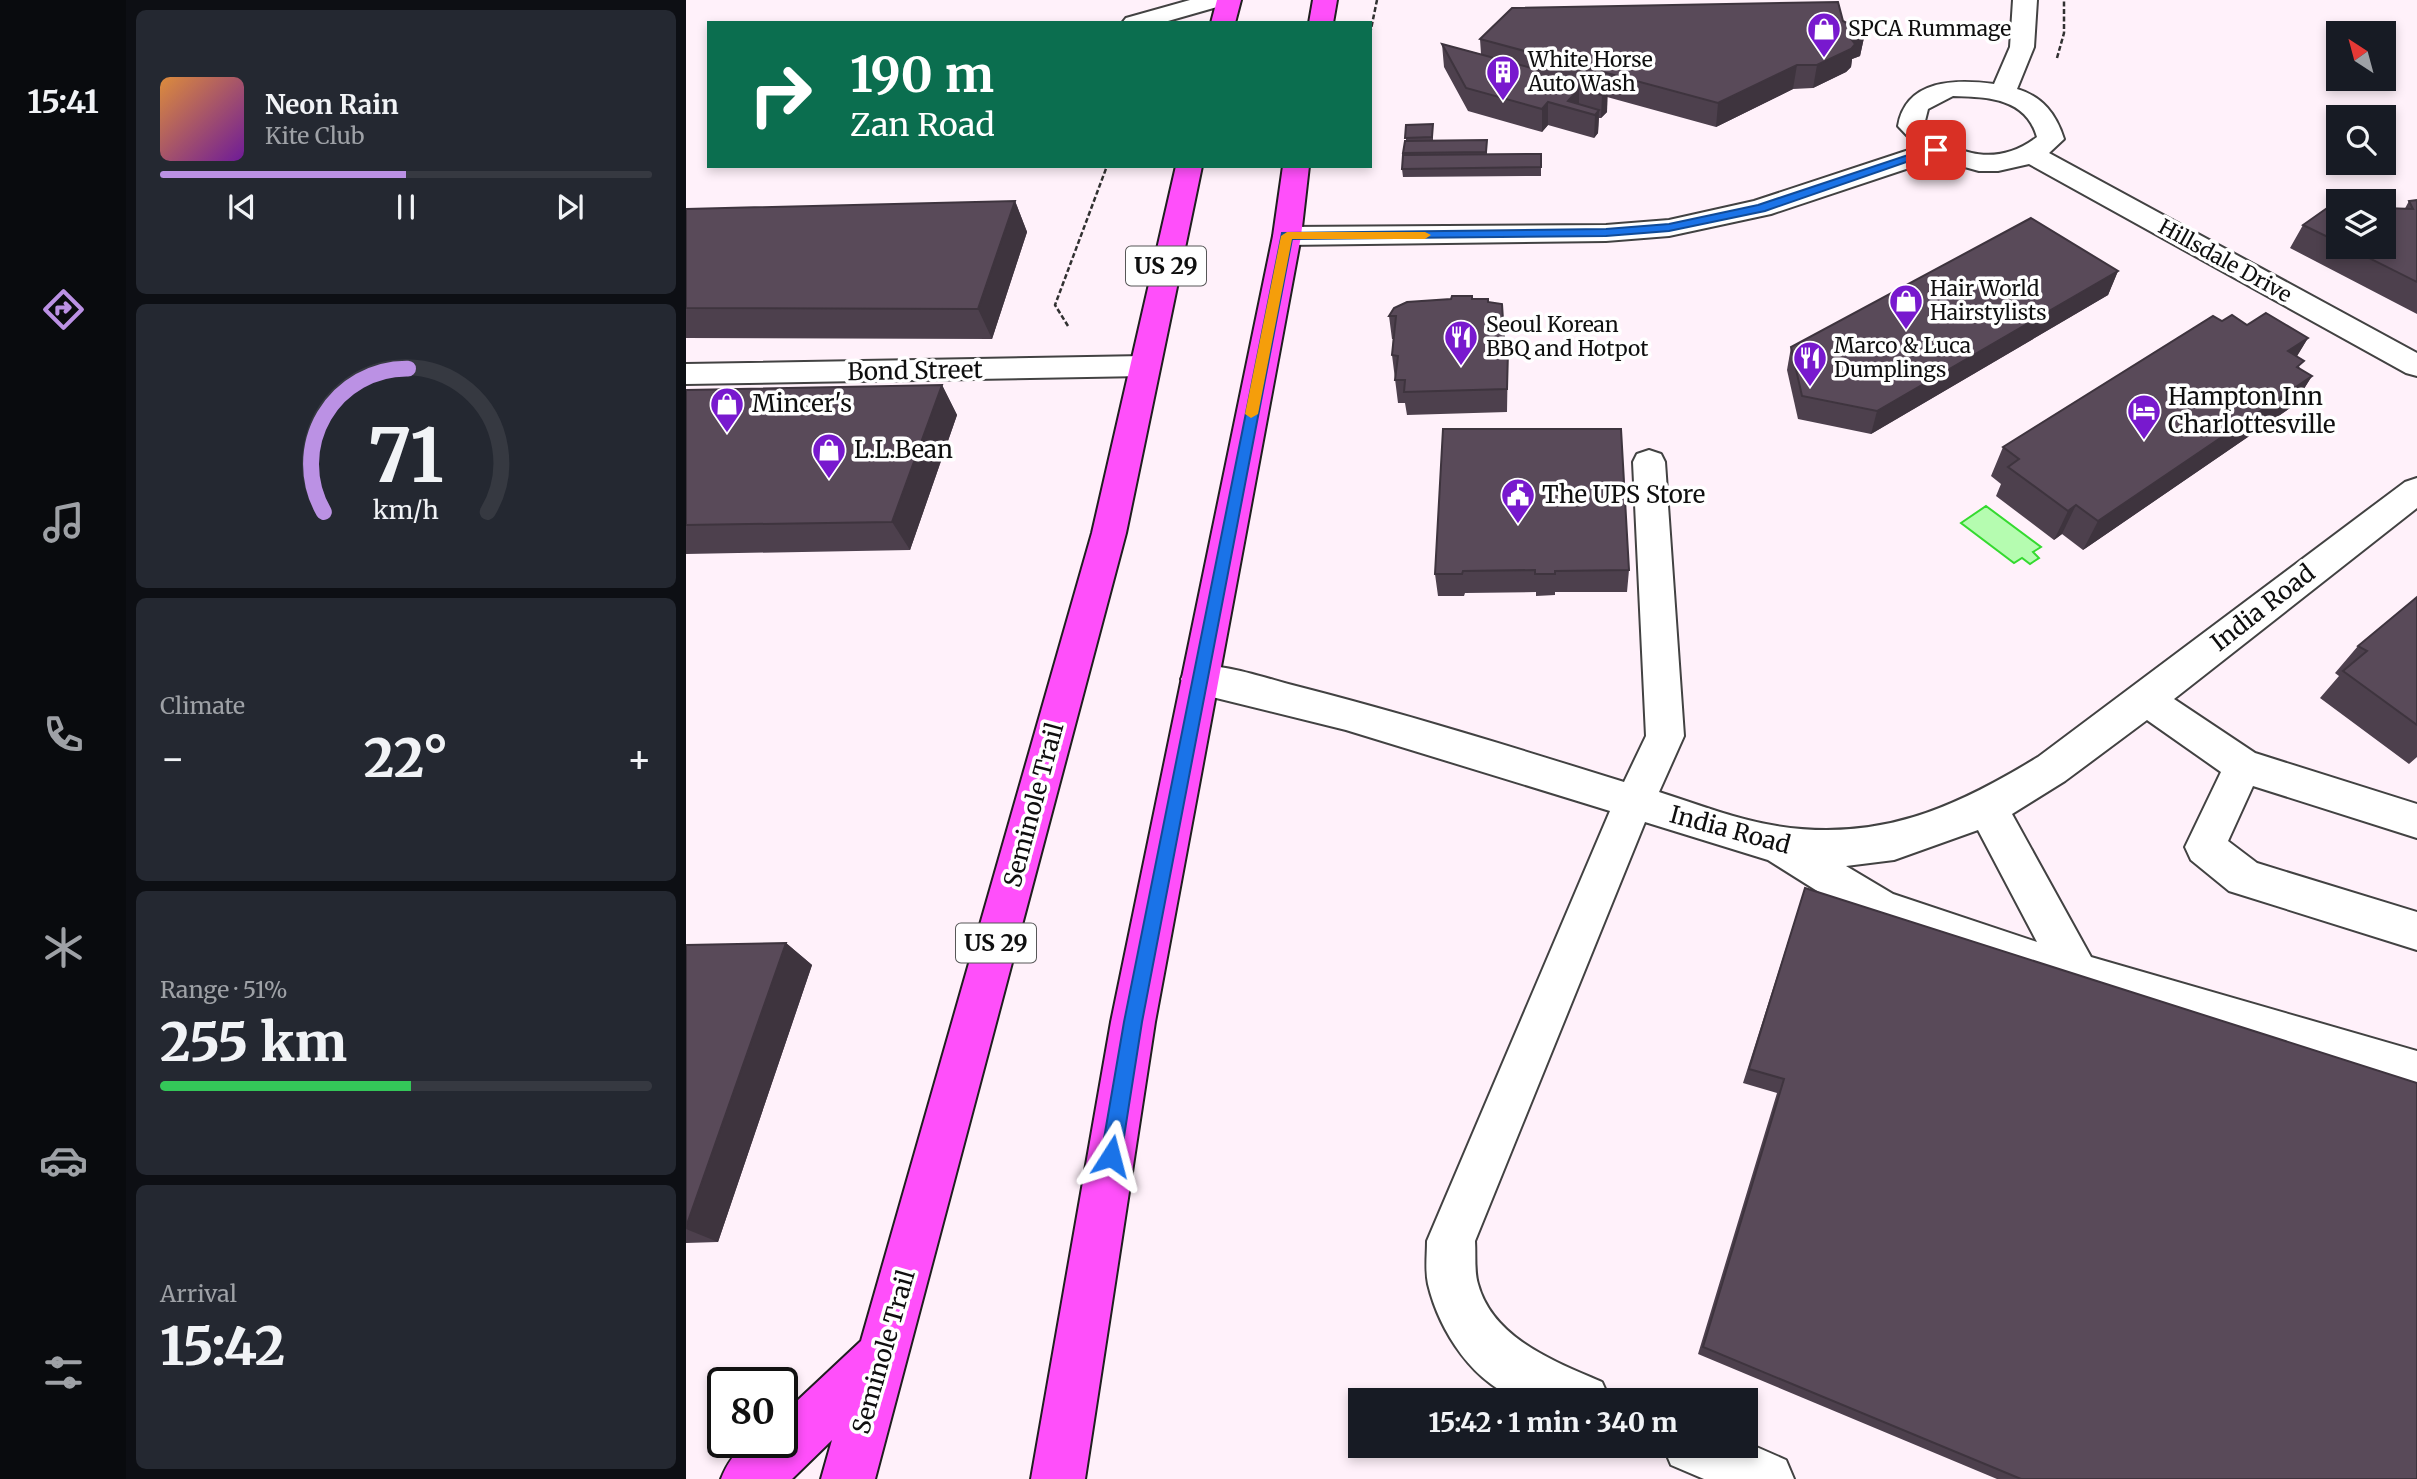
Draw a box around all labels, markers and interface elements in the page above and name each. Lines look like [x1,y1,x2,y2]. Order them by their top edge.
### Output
shop icon: SPCA Rummage [1805,10,1843,59]
place label: SPCA Rummage [1848,15,2011,42]
north arrow [2326,21,2396,91]
map controls [2326,21,2396,259]
text: 190 m [850,44,994,105]
place label: White Horse Auto Wash [1527,46,1653,97]
icon: right [735,49,826,140]
building icon: White Horse Auto Wash [1484,53,1522,102]
text: 15:41 [27,82,99,122]
text: Neon Rain [265,88,399,121]
text: Zan Road [850,105,995,145]
button: search [2326,105,2396,175]
pin [1906,120,1966,180]
text: Kite Club [265,121,364,150]
icon: arrive [1917,131,1955,169]
icon: previous [223,188,261,226]
icon: pause [387,188,425,226]
icon: next [551,188,589,226]
button: layers [2326,189,2396,259]
street label: Hillsdale Drive [2154,213,2297,308]
road number: US 29 [1126,246,1206,286]
place label: Hair World Hairstylists [1930,275,2047,326]
shop icon: Hair World Hairstylists [1887,282,1925,331]
icon: directions [39,285,88,334]
place label: Seoul Korean BBQ and Hotpot [1486,311,1649,362]
restaurant icon: Seoul Korean BBQ and Hotpot [1442,318,1480,367]
place label: Marco & Luca Dumplings [1834,332,1971,383]
restaurant icon: Marco & Luca Dumplings [1791,339,1829,388]
street label: Bond Street [847,354,984,387]
place label: Hampton Inn Charlottesville [2168,381,2336,440]
shop icon: Mincer's [708,385,746,434]
place label: Mincer's [752,388,852,419]
hotel icon: Hampton Inn Charlottesville [2125,392,2163,441]
text: 71 [368,410,444,502]
shop icon: L.L.Bean [810,431,848,480]
place label: L.L.Bean [854,434,953,465]
public building icon: The UPS Store [1499,476,1537,525]
place label: The UPS Store [1542,479,1705,510]
text: km/h [373,493,439,525]
icon: music [39,498,88,547]
street label: India Road [2204,557,2321,658]
text: Climate [160,691,245,720]
icon: phone [39,710,88,759]
street label: Seminole Trail [997,719,1070,891]
text: 22° [364,726,448,791]
text: − [160,735,185,782]
text: + [627,735,652,782]
street label: India Road [1666,799,1794,860]
icon: climate [39,923,88,972]
road number: US 29 [956,924,1036,962]
text: Range · 51% [160,975,288,1004]
text: 255 km [160,1010,347,1075]
position arrow [1074,1119,1148,1193]
icon: car [39,1136,88,1185]
street label: Seminole Trail [845,1266,922,1438]
text: Arrival [160,1279,237,1308]
text: 15:42 [160,1314,285,1379]
icon: filters [39,1348,88,1397]
speed limit sign: 80 [707,1367,798,1458]
text: 15:42 · 1 min · 340 m [1429,1406,1677,1439]

